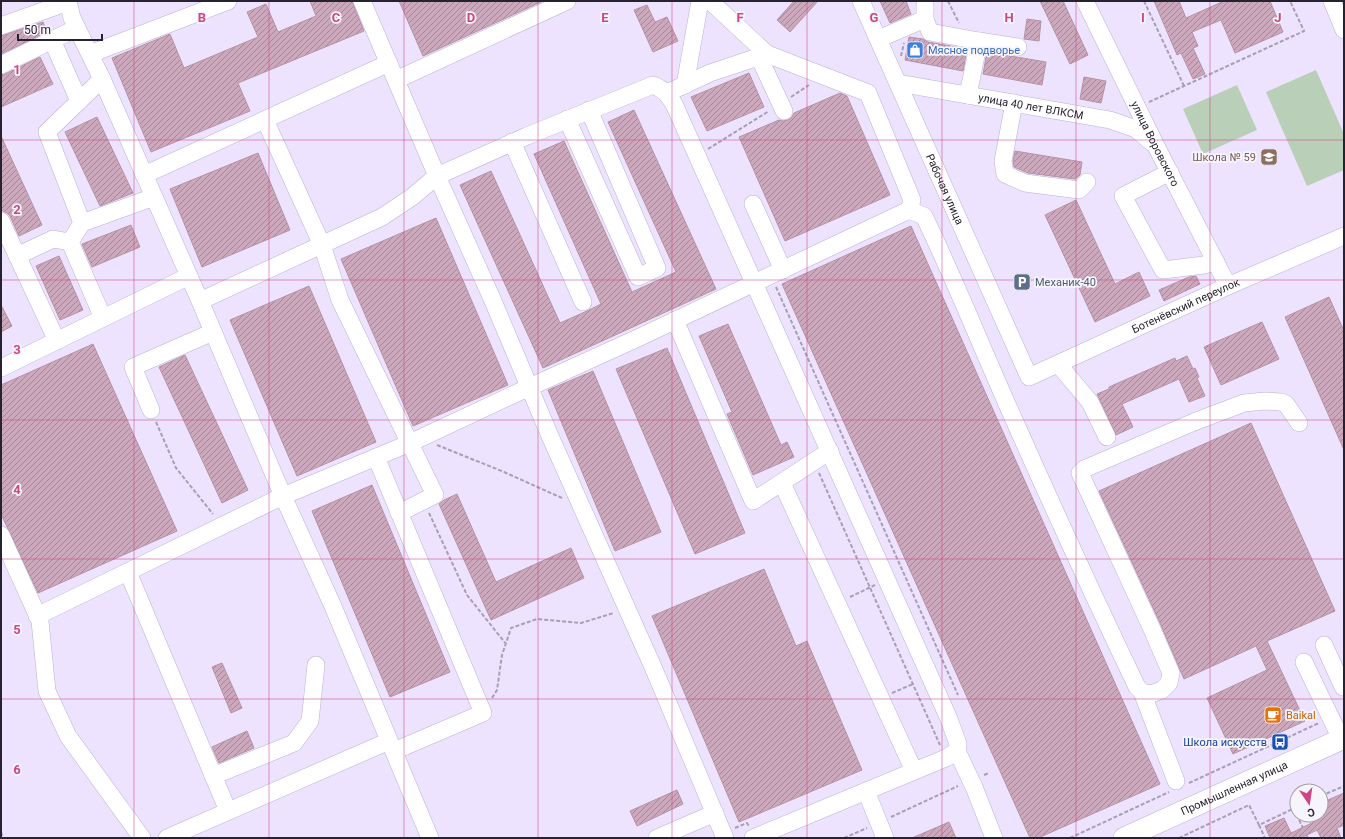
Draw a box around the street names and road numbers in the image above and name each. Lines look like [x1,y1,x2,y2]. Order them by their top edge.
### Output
street label: улица 40 лет ВЛКСМ [977,91,1085,122]
street label: улица Воровского [1128,99,1182,189]
street label: Рабочая улица [923,152,966,227]
street label: Ботенёвский переулок [1130,276,1242,336]
street label: Промышленная улица [1179,758,1290,818]

